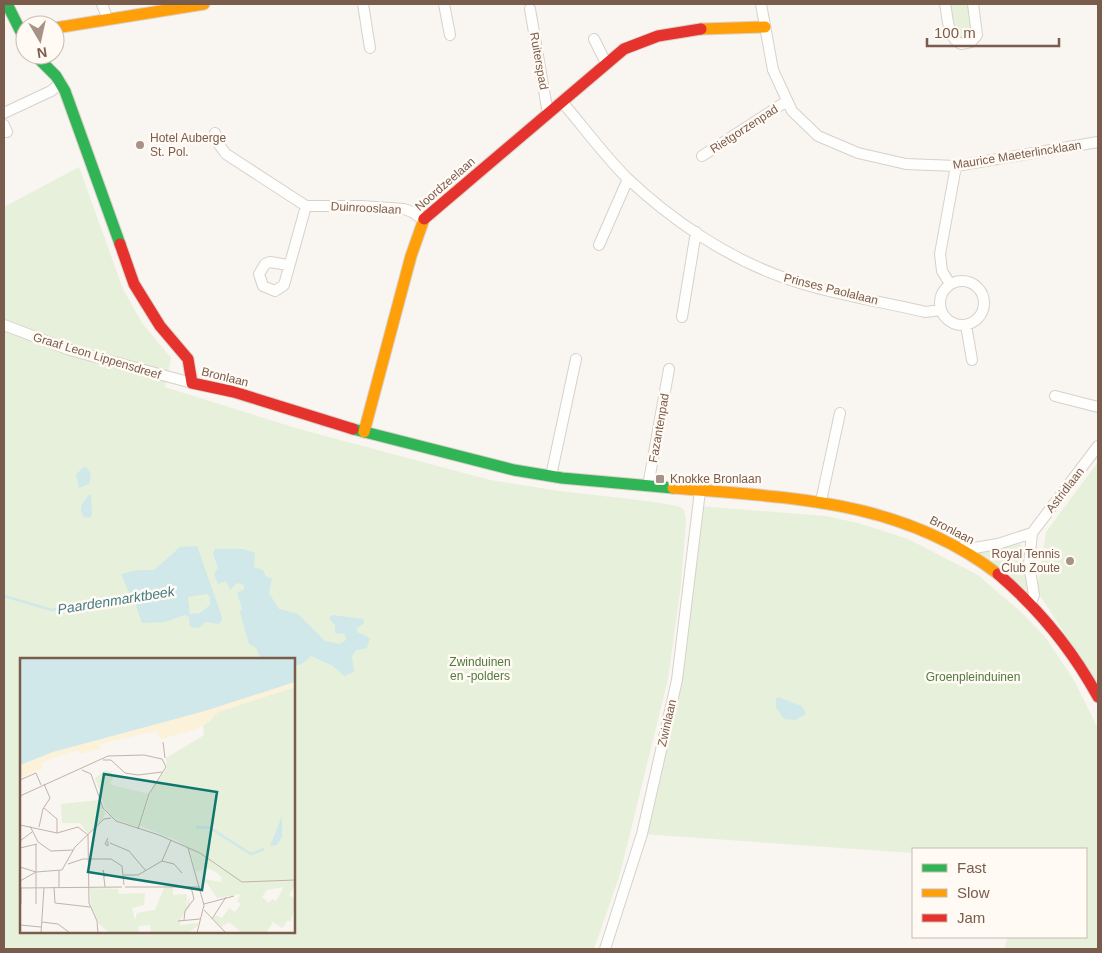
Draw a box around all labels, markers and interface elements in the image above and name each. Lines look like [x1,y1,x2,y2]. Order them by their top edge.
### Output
north arrow [15,15,65,65]
scale bar [927,15,1060,47]
text: 100 m [934,24,976,41]
street label: Ruiterspad [527,31,551,91]
text: N [36,44,48,62]
street label: Rietgorzenpad [707,102,781,156]
place label: Hotel Auberge St. Pol. [150,131,226,159]
street label: Maurice Maeterlincklaan [952,138,1082,172]
marker: Hotel Auberge St. Pol. [134,139,146,151]
street label: Noordzeelaan [412,154,478,214]
street label: Duinrooslaan [330,199,402,217]
street label: Prinses Paolalaan [782,271,880,307]
street label: Graaf Leon Lippensdreef [31,330,163,382]
street label: Bronlaan [200,364,250,390]
street label: Fazantenpad [646,392,672,464]
street label: Astridlaan [1043,465,1087,515]
place label: Knokke Bronlaan [670,472,761,486]
marker: Knokke Bronlaan [654,473,666,485]
street label: Bronlaan [927,513,977,547]
place label: Royal Tennis Club Zoute [992,547,1060,575]
marker: Royal Tennis Club Zoute [1064,555,1076,567]
water label: Paardenmarktbeek [56,583,177,617]
park label: Zwinduinen en -polders [449,655,511,683]
inset map [20,658,295,933]
park label: Groenpleinduinen [926,670,1020,684]
street label: Zwinlaan [655,698,679,748]
legend [912,848,1087,938]
text: Fast [957,859,987,876]
text: Slow [957,884,990,901]
text: Jam [957,909,985,926]

